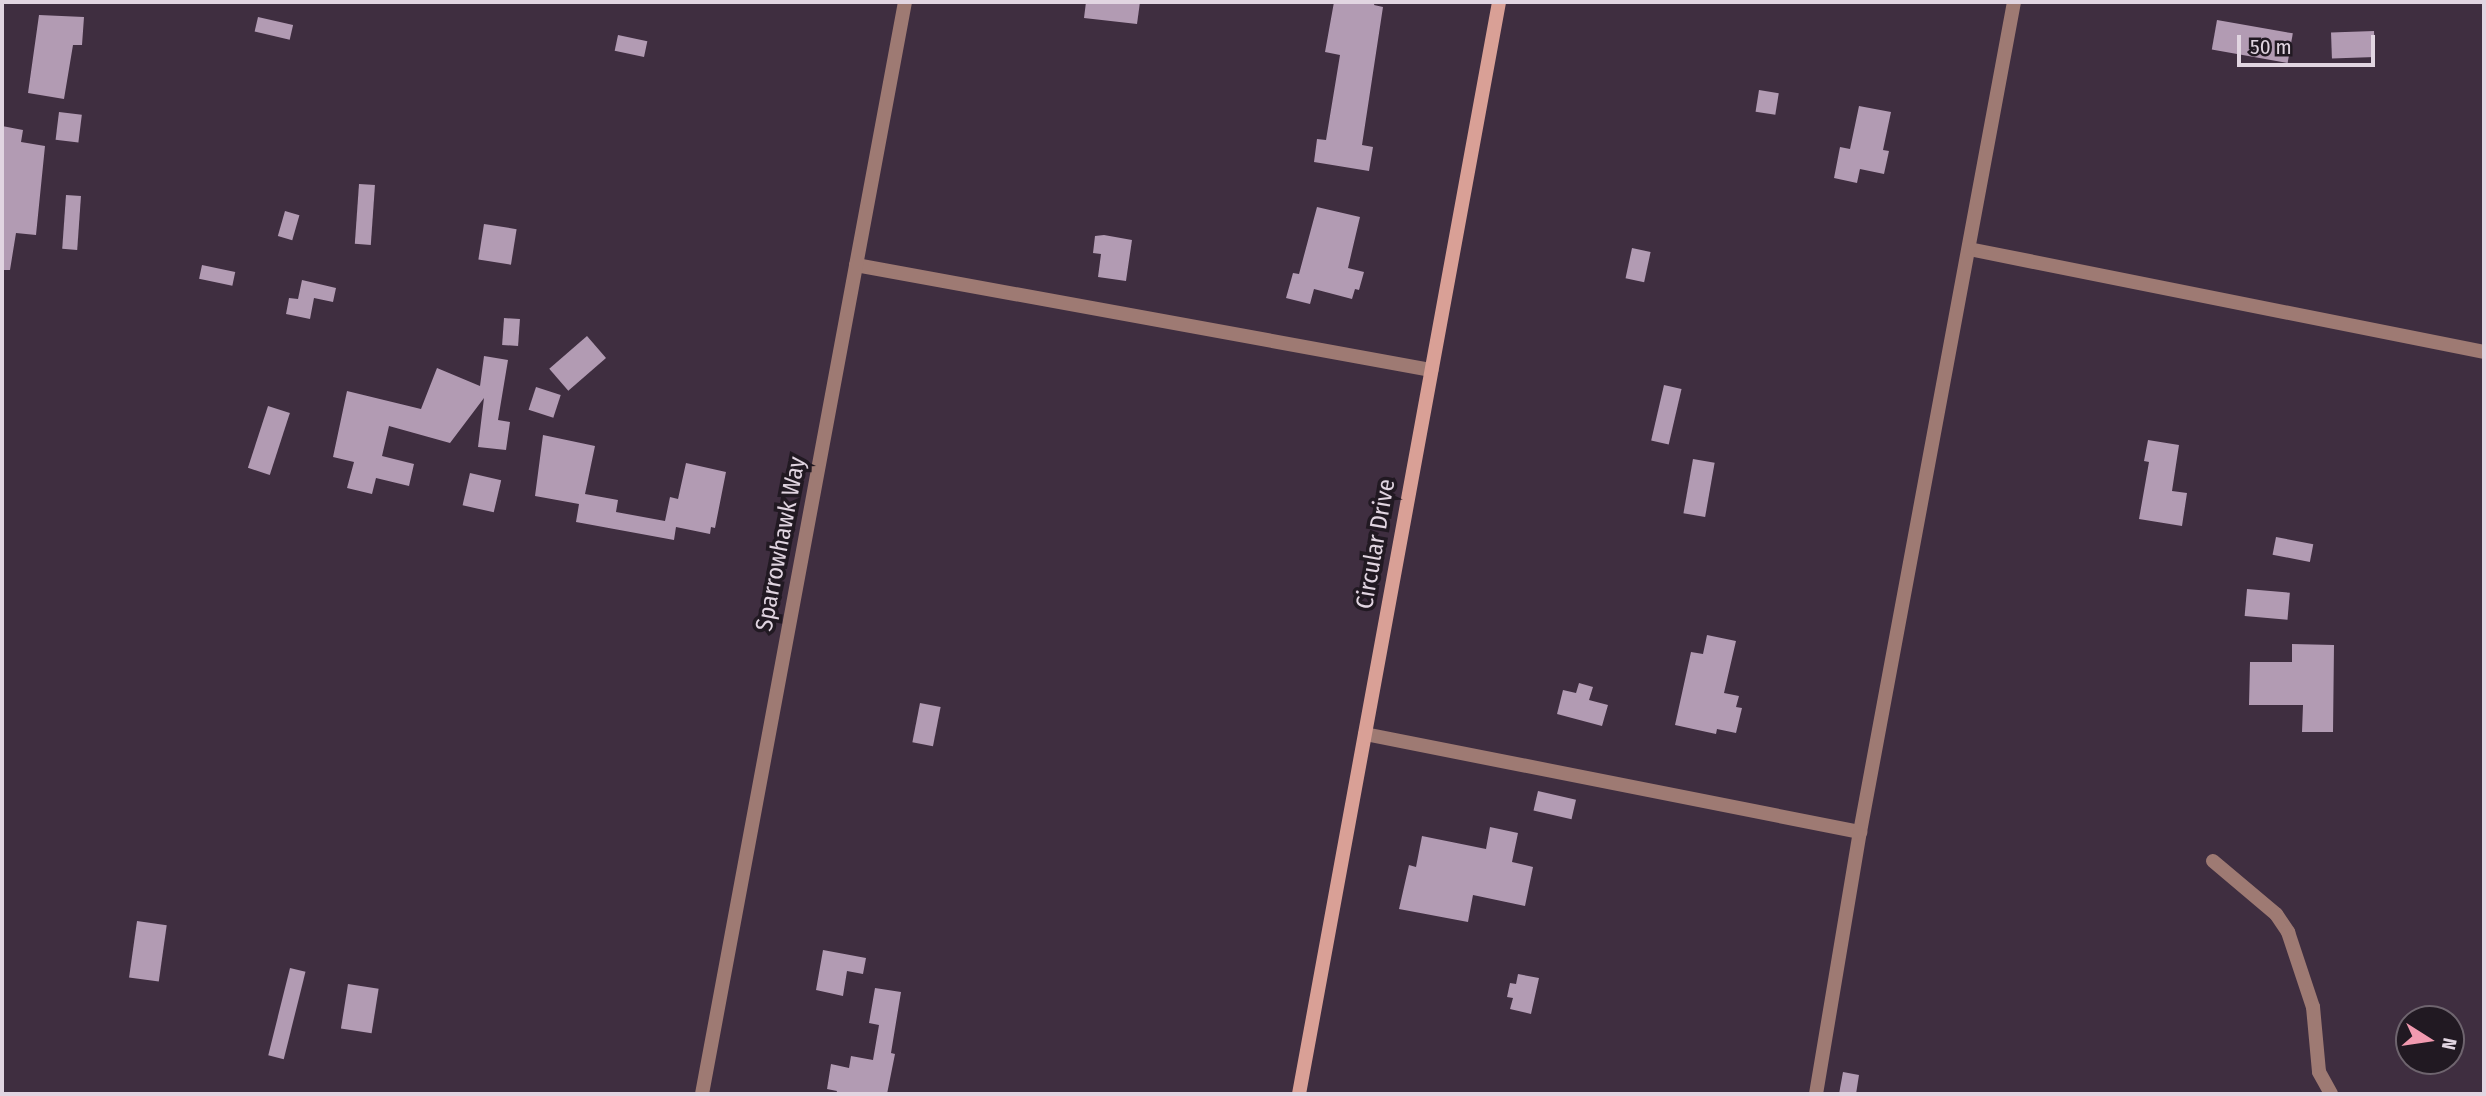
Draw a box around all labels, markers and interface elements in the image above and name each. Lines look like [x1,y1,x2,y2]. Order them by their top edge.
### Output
scale bar [2241,21,2379,65]
text: 50 m [2250,34,2292,60]
street label: Sparrowhawk Way [750,454,812,634]
street label: Circular Drive [1350,477,1402,611]
north arrow [2395,1005,2465,1075]
text: N [2437,1036,2462,1052]

